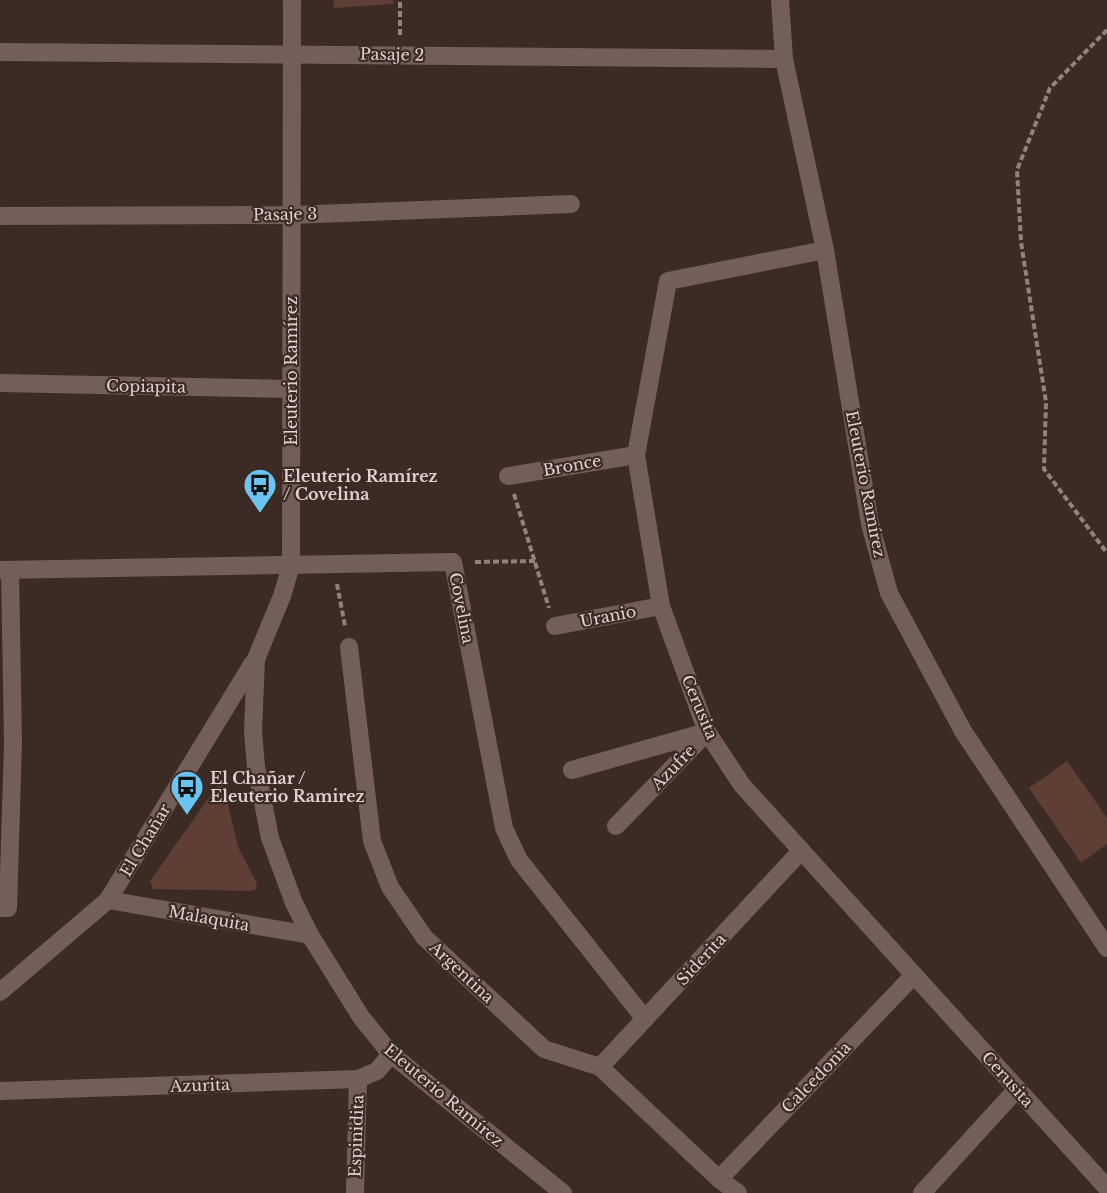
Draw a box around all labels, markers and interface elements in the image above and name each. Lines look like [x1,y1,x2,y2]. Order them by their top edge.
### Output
street label: Pasaje 2 [360,43,424,65]
street label: Pasaje 3 [253,203,317,225]
street label: Eleuterio Ramírez [281,296,301,446]
street label: Copiapita [106,375,186,397]
street label: Eleuterio Ramírez [842,409,890,559]
street label: Bronce [541,450,603,480]
place label: Eleuterio Ramírez / Covelina [283,466,438,504]
bus stop icon: Eleuterio Ramírez / Covelina [242,467,278,514]
street label: Covelina [445,571,479,645]
street label: Uranio [578,601,638,631]
street label: Cerusita [678,672,723,742]
street label: Azufre [646,740,699,795]
place label: El Chañar / Eleuterio Ramirez [210,768,365,806]
bus stop icon: El Chañar / Eleuterio Ramirez [169,769,205,816]
street label: El Chañar [115,800,175,880]
street label: Malaquita [167,901,251,935]
street label: Siderita [672,929,730,989]
street label: Argentina [425,936,499,1007]
street label: Calcedonia [777,1037,855,1117]
street label: Eleuterio Ramírez [380,1039,508,1151]
street label: Cerusita [978,1047,1038,1111]
street label: Azurita [169,1074,230,1096]
street label: Espinidita [345,1094,367,1178]

